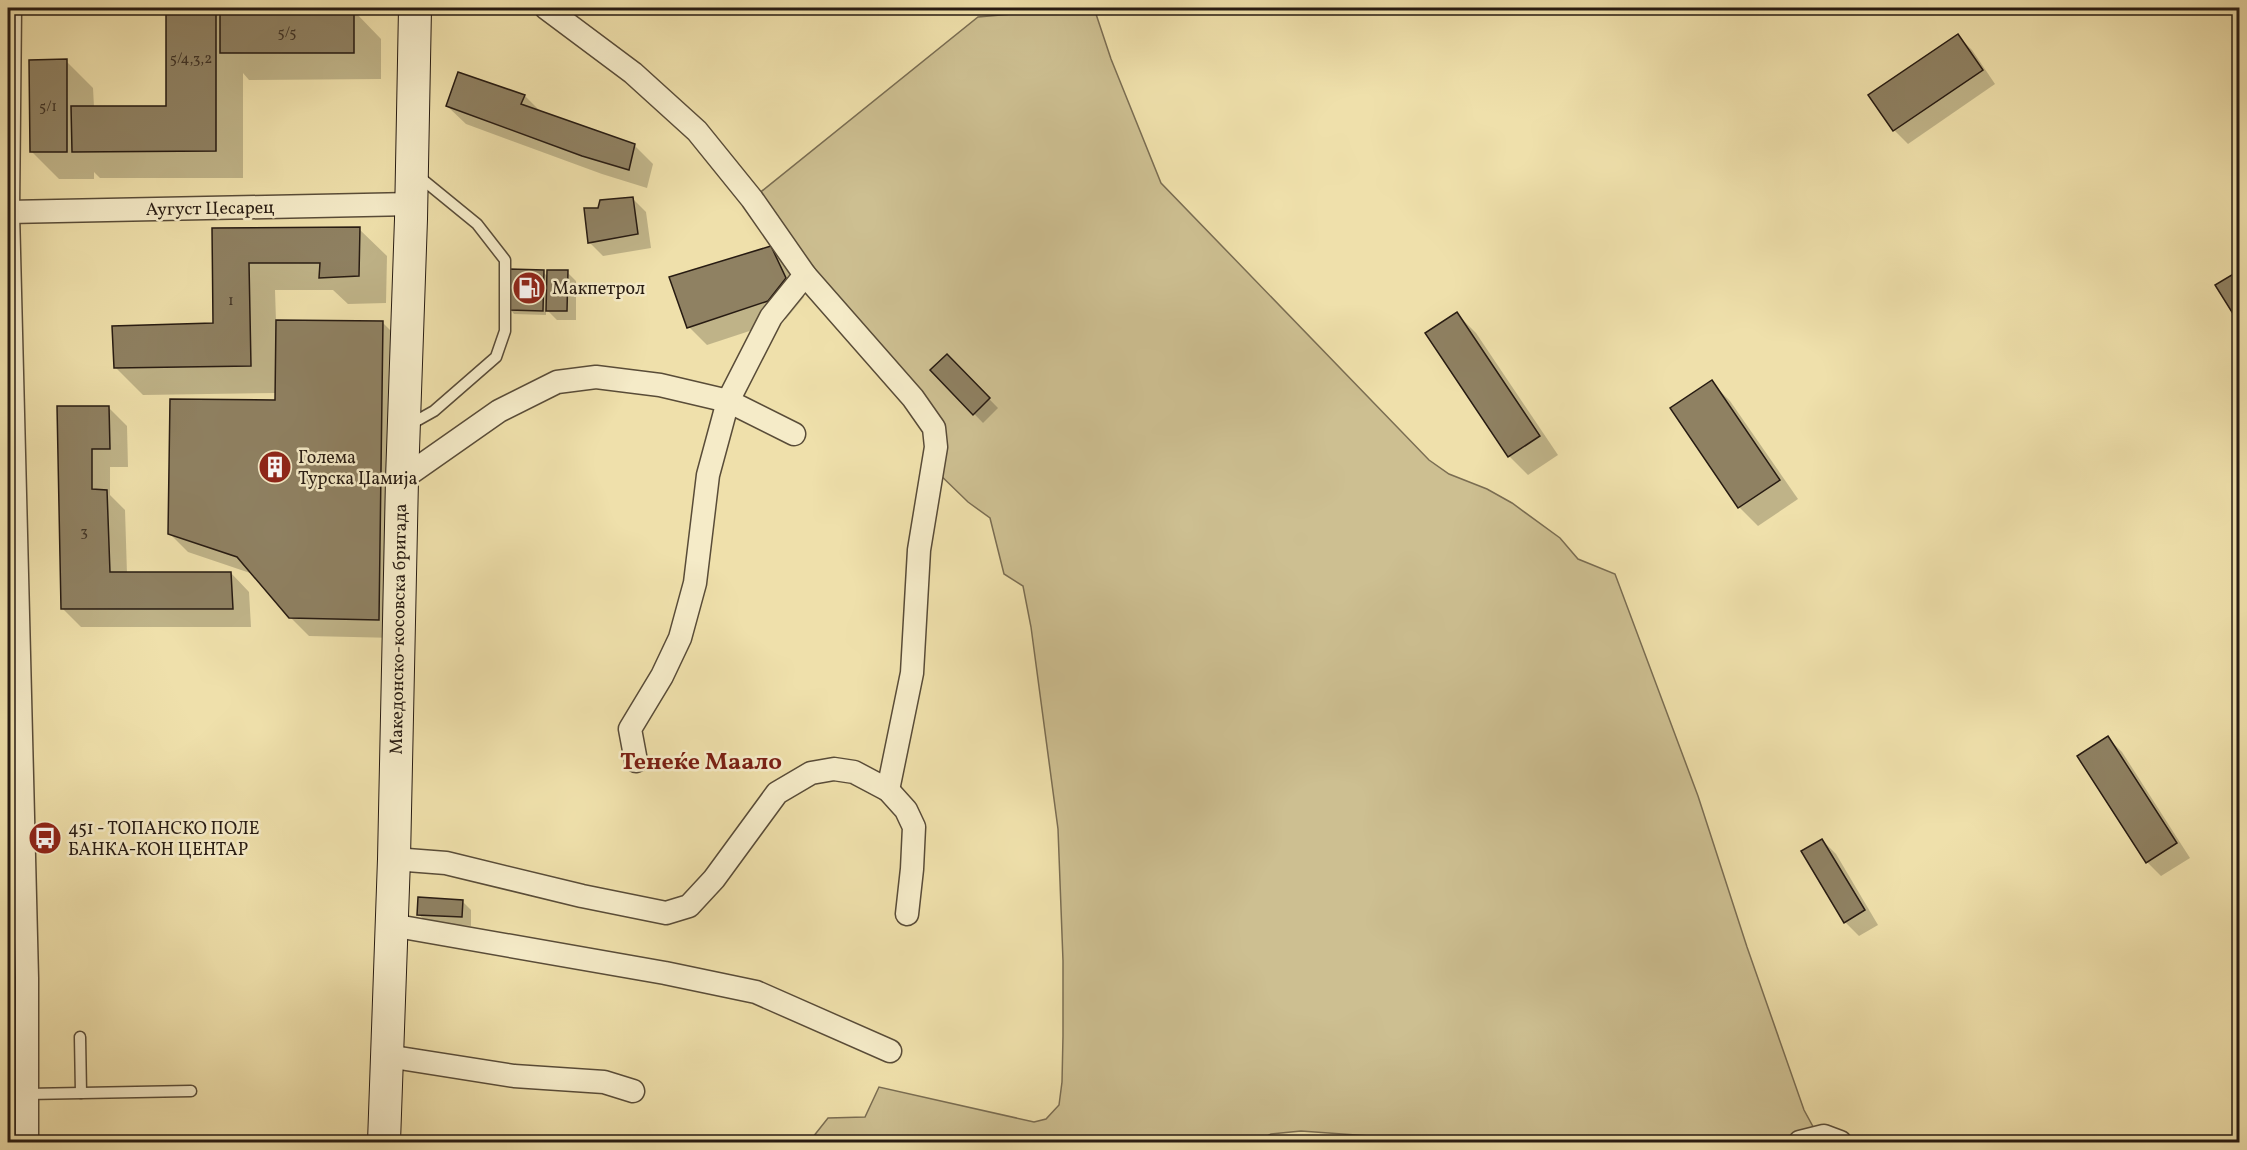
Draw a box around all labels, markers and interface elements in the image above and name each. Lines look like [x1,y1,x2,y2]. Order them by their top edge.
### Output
house number: 5/5 [277,23,297,44]
house number: 5/4,3,2 [170,49,212,70]
house number: 5/1 [39,97,57,118]
street label: Аугуст Цесарец [145,196,275,223]
fuel station icon: Макпетрол [511,270,547,306]
place label: Макпетрол [552,277,645,302]
house number: 1 [228,291,234,312]
place label: Голема Турска Џамија [298,446,418,492]
building icon: Голема Турска Џамија [257,449,293,485]
street label: Македонско-косовска бригада [385,503,414,755]
house number: 3 [80,522,88,543]
district label: Тенеќе Маало [620,746,782,780]
place label: 451 - ТОПАНСКО ПОЛЕ БАНКА-КОН ЦЕНТАР [68,817,260,863]
bus stop icon: 451 - ТОПАНСКО ПОЛЕ БАНКА-КОН ЦЕНТАР [27,820,63,856]

